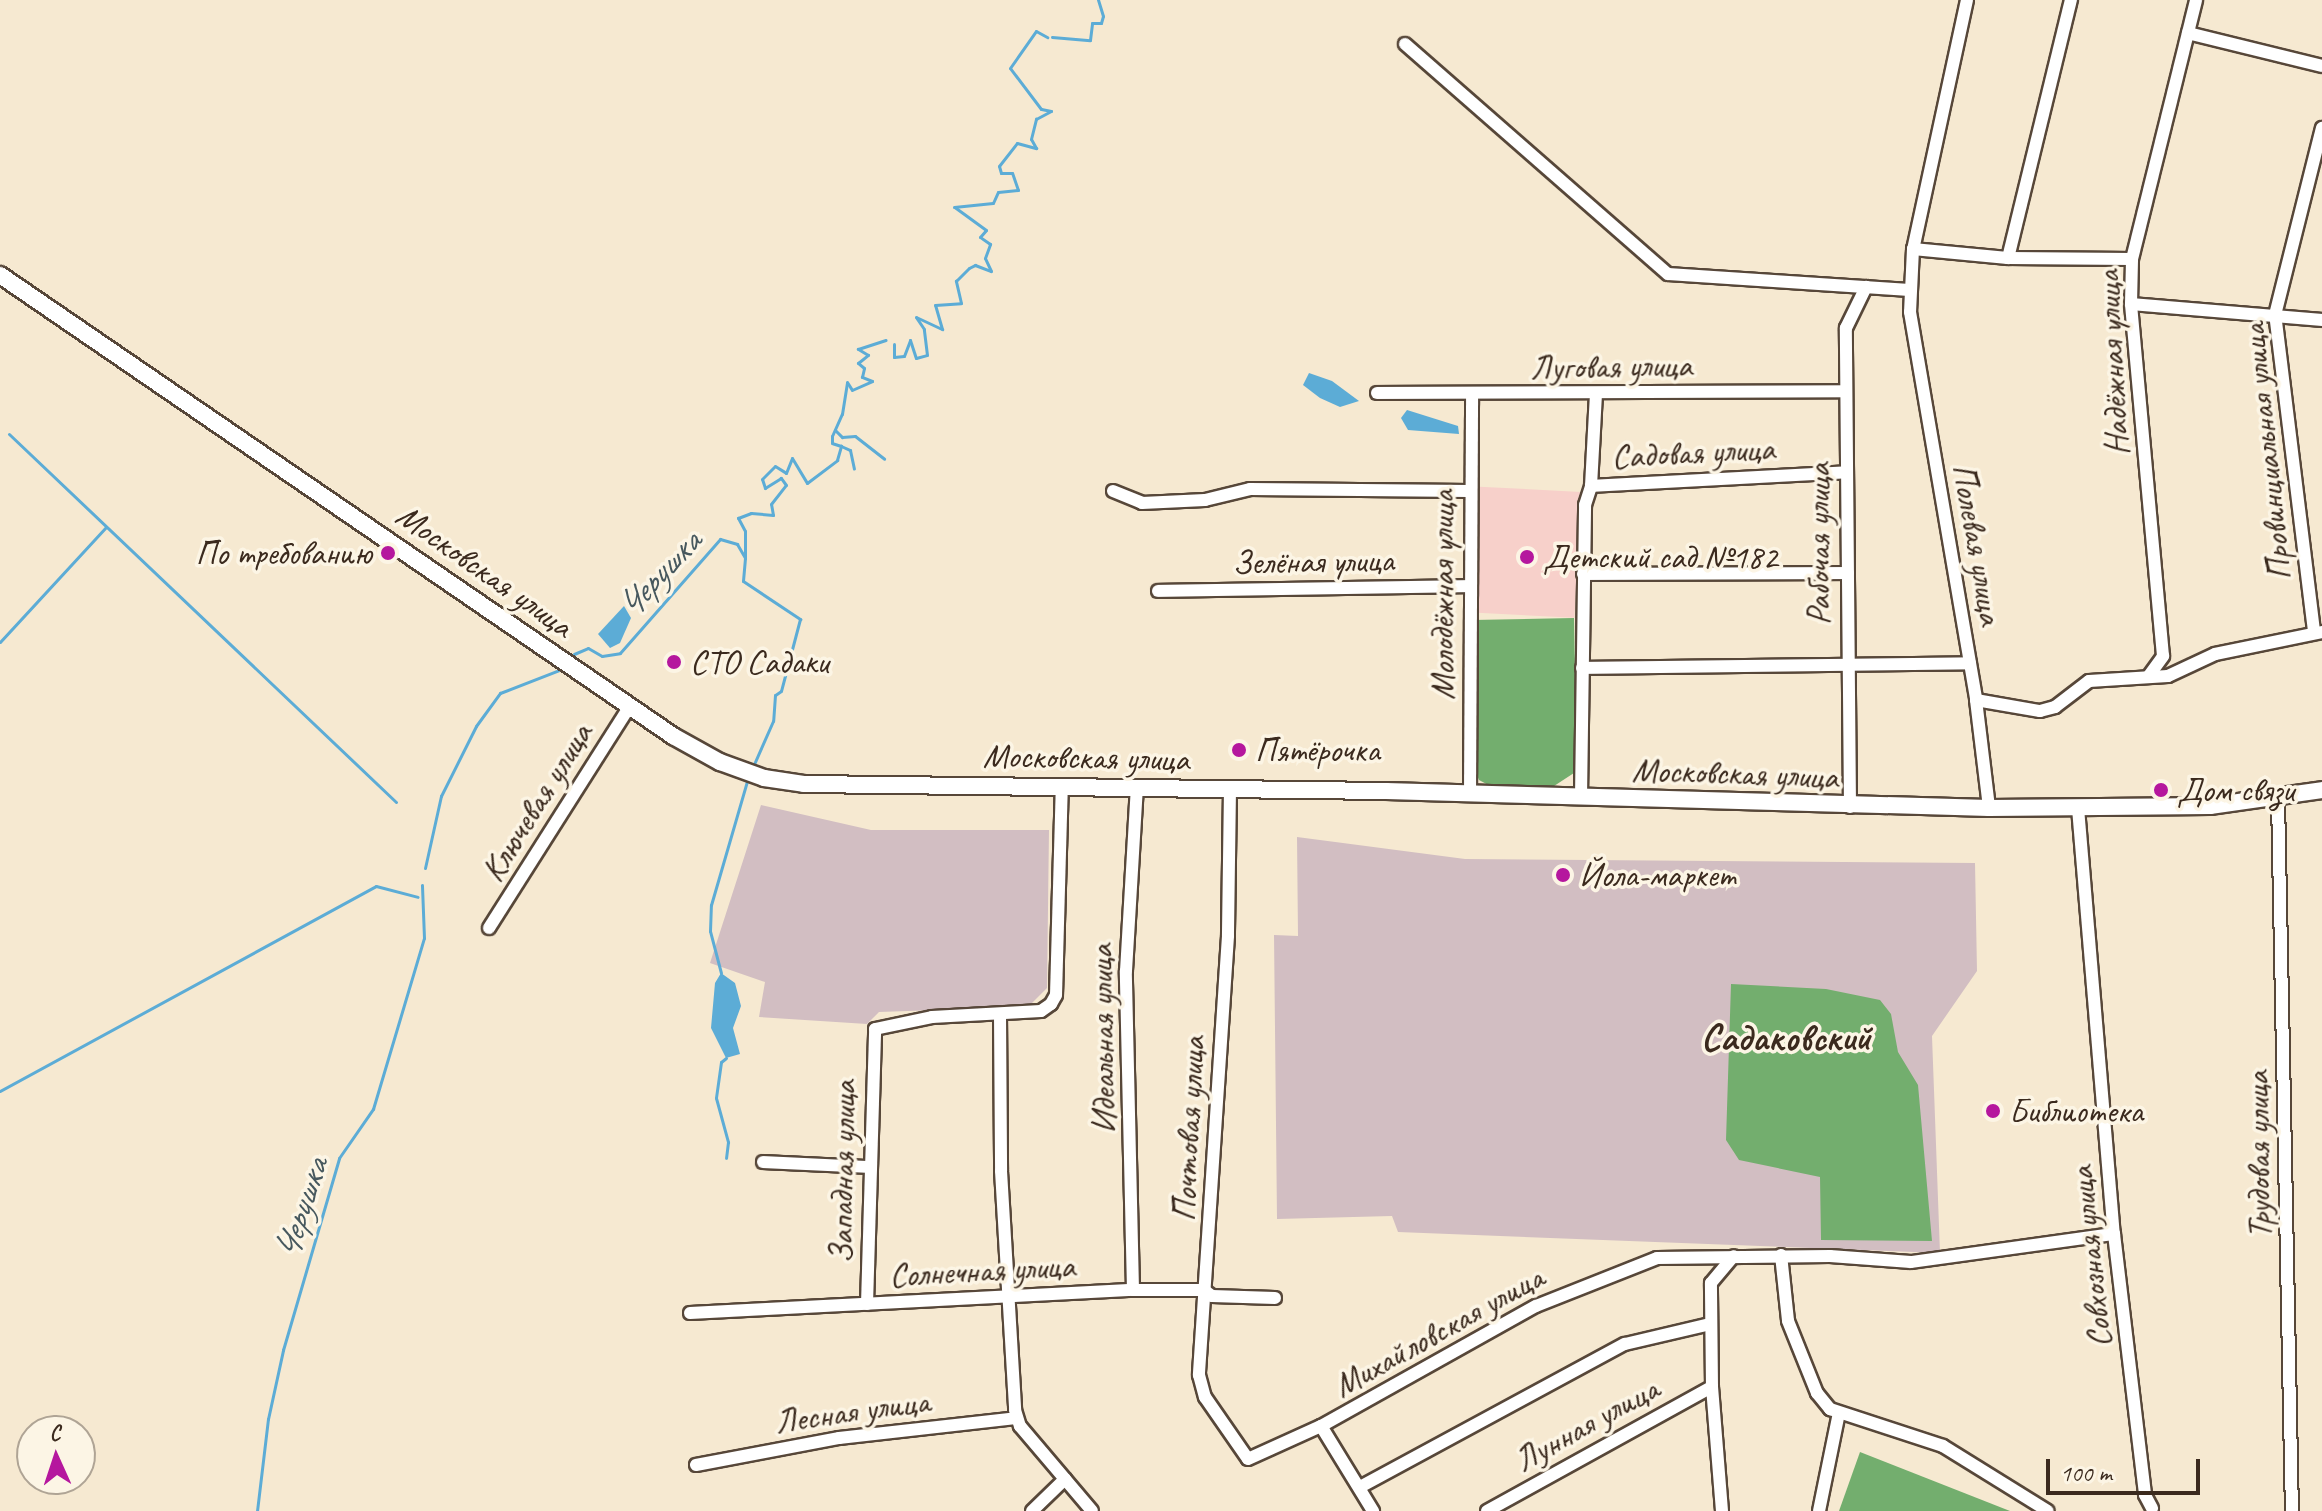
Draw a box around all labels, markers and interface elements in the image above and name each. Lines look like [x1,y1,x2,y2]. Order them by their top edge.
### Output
street label: Надёжная улица [2087,268,2137,458]
street label: Провинциальная улица [2232,321,2300,583]
street label: Луговая улица [1529,344,1693,388]
street label: Садовая улица [1610,427,1776,477]
street label: Полевая улица [1944,459,2012,629]
street label: Рабочая улица [1798,462,1838,626]
street label: Молодёжная улица [1422,489,1462,701]
street label: Московская улица [388,494,582,646]
water label: Черушка [608,521,710,627]
place label: По требованию [201,533,372,573]
place label: Детский сад №182 [1543,537,1778,577]
street label: Зелёная улица [1230,539,1396,583]
marker: По требованию [379,544,397,562]
marker: Детский сад №182 [1518,548,1536,566]
place label: СТО Садаки [690,642,828,682]
marker: СТО Садаки [665,653,683,671]
street label: Ключевая улица [471,715,601,889]
place label: Пятёрочка [1255,730,1380,770]
street label: Московская улица [982,735,1190,779]
marker: Пятёрочка [1230,741,1248,759]
street label: Московская улица [1631,749,1839,797]
place label: Дом связи [2177,770,2297,810]
marker: Дом связи [2152,781,2170,799]
place label: Йола-маркет [1579,855,1735,895]
marker: Йола-маркет [1554,866,1572,884]
street label: Идеальная улица [1080,942,1124,1136]
district label: Садаковский [1701,1015,1871,1061]
street label: Почтовая улица [1163,1035,1213,1223]
street label: Трудовая улица [2236,1070,2280,1240]
street label: Западная улица [820,1079,864,1265]
place label: Библиотека [2009,1091,2143,1131]
marker: Библиотека [1984,1102,2002,1120]
water label: Черушка [264,1153,338,1265]
street label: Совхозная улица [2060,1163,2120,1351]
street label: Солнечная улица [887,1245,1077,1295]
street label: Михайловская улица [1325,1256,1551,1406]
street label: Лунная улица [1507,1368,1665,1480]
street label: Лесная улица [772,1380,932,1442]
north arrow [16,1415,96,1495]
text: С [49,1419,61,1447]
scale bar [2050,1443,2204,1493]
text: 100 m [2060,1458,2112,1488]

